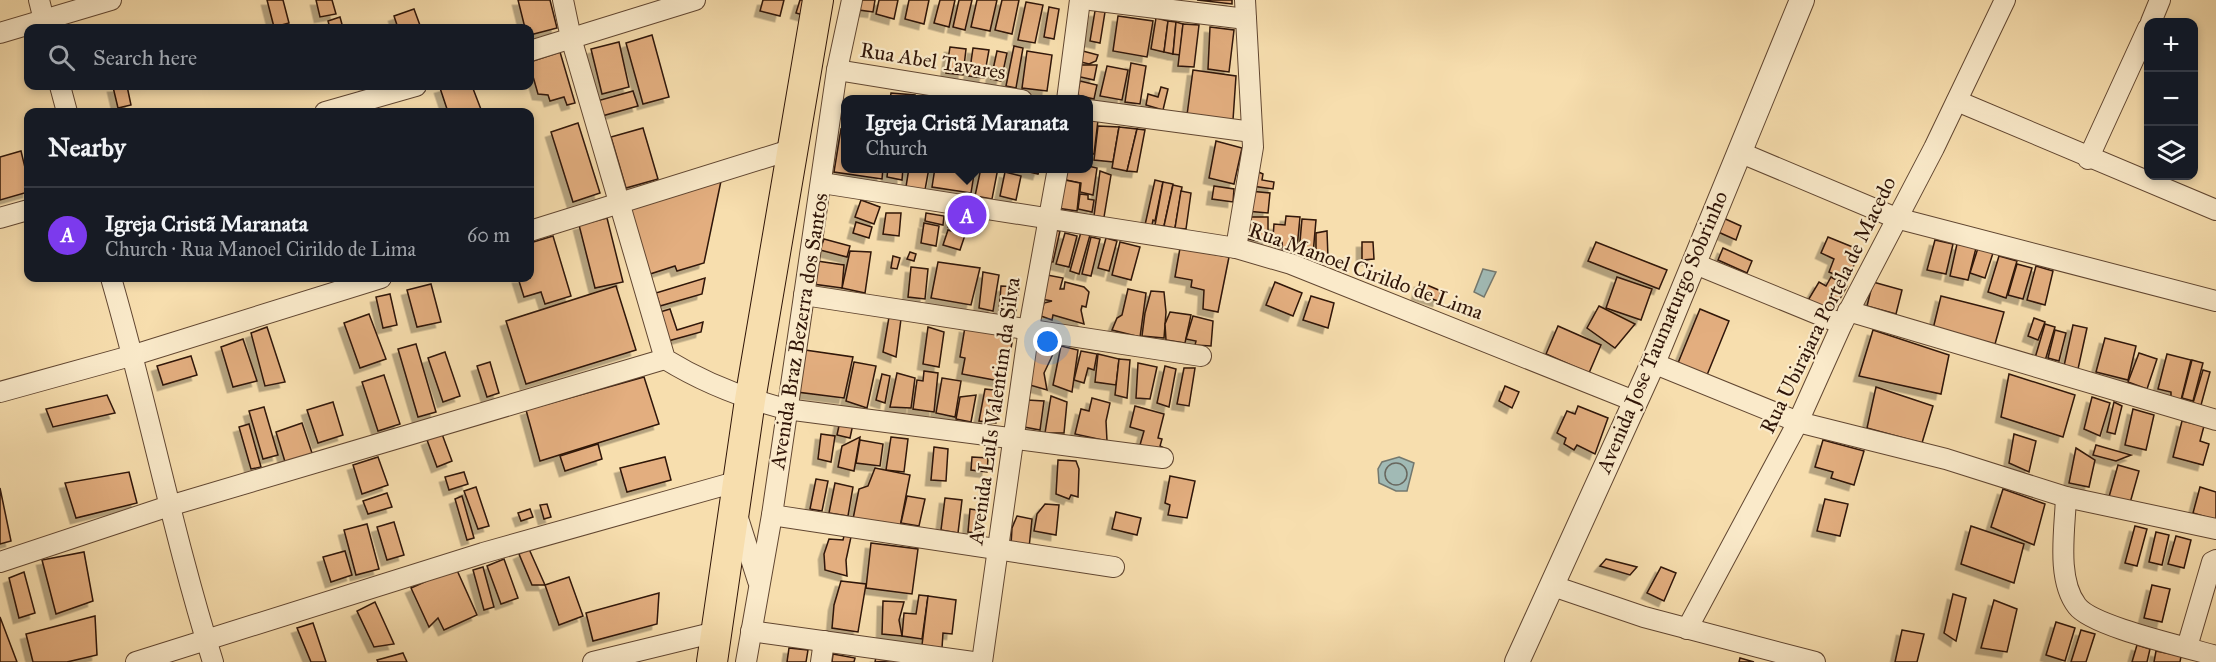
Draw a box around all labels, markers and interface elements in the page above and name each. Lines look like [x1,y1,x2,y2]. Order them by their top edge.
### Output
map controls [2144,18,2198,180]
button: + [2144,18,2198,72]
search box [24,24,534,90]
street label: Rua Abel Tavares [858,37,1008,85]
icon: search [45,41,78,74]
text: Search here [93,44,197,71]
button: − [2144,72,2198,126]
popup [841,95,1093,173]
text: Igreja Cristã Maranata [865,109,1069,136]
button: layers [2144,126,2198,180]
text: Nearby [48,131,126,163]
text: Church [865,136,928,160]
street label: Rua Ubirajara Portela de Macedo [1754,172,1902,438]
street label: Avenida Jose Taumaturgo Sobrinho [1590,187,1733,478]
street label: Avenida Braz Bezerra dos Santos [764,191,834,472]
pin: A [948,192,986,238]
text: Igreja Cristã Maranata [105,210,308,237]
street label: Rua Manoel Cirildo de Lima [1245,216,1487,326]
text: A [61,223,74,247]
text: 60 m [467,223,510,247]
text: Church · Rua Manoel Cirildo de Lima [105,237,416,261]
street label: Avenida LuIs Valentim da Silva [962,276,1026,547]
your location [1033,327,1062,356]

